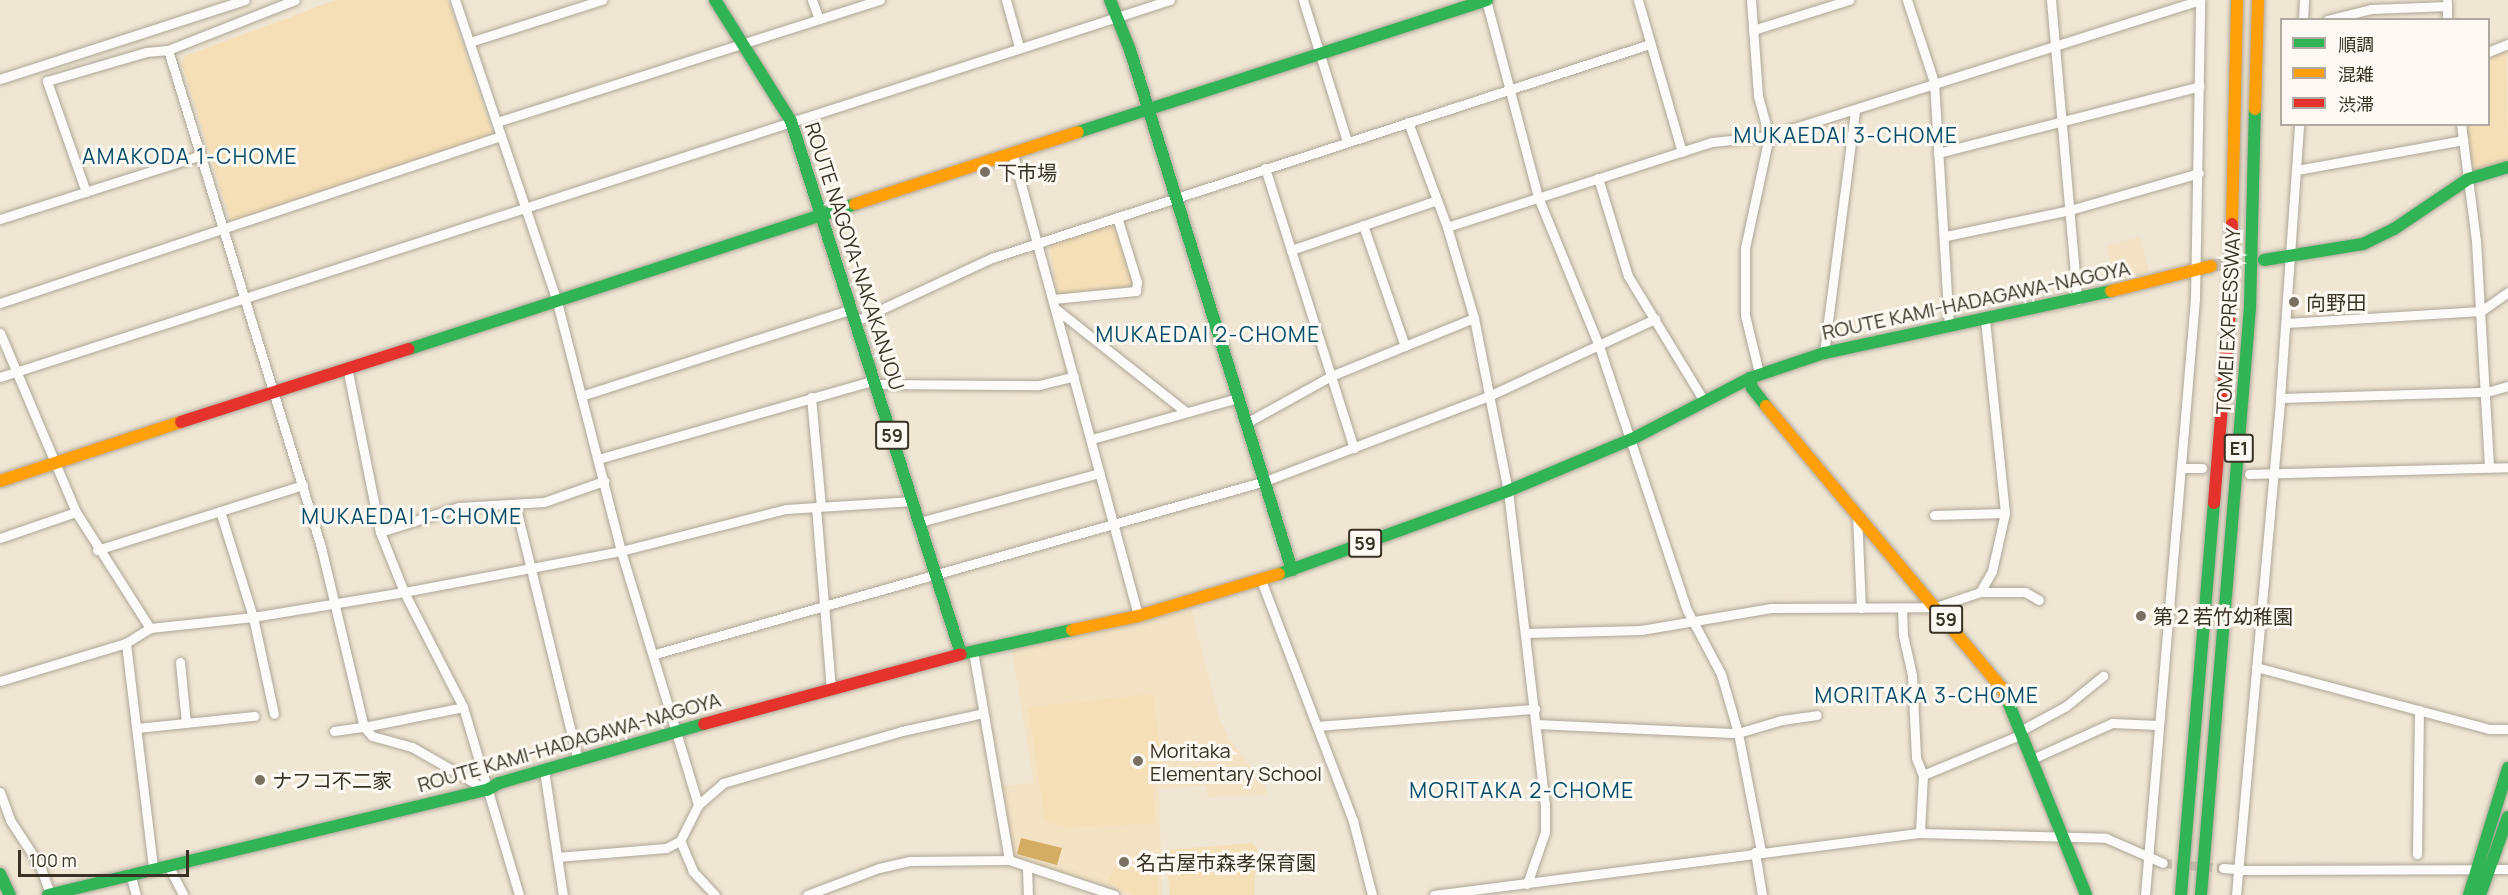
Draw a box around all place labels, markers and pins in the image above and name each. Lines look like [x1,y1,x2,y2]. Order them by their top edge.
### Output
place label: 下市場 [997,160,1057,184]
marker: 下市場 [978,165,992,179]
place label: 向野田 [2306,290,2366,314]
marker: 向野田 [2287,295,2301,309]
place label: 第２若竹幼稚園 [2153,604,2293,628]
marker: 第２若竹幼稚園 [2134,609,2148,623]
place label: Moritaka Elementary School [1150,738,1322,785]
marker: Moritaka Elementary School [1131,754,1145,768]
place label: ナフコ不二家 [272,768,392,792]
marker: ナフコ不二家 [253,773,267,787]
place label: 名古屋市森孝保育園 [1136,850,1316,874]
marker: 名古屋市森孝保育園 [1117,855,1131,869]

